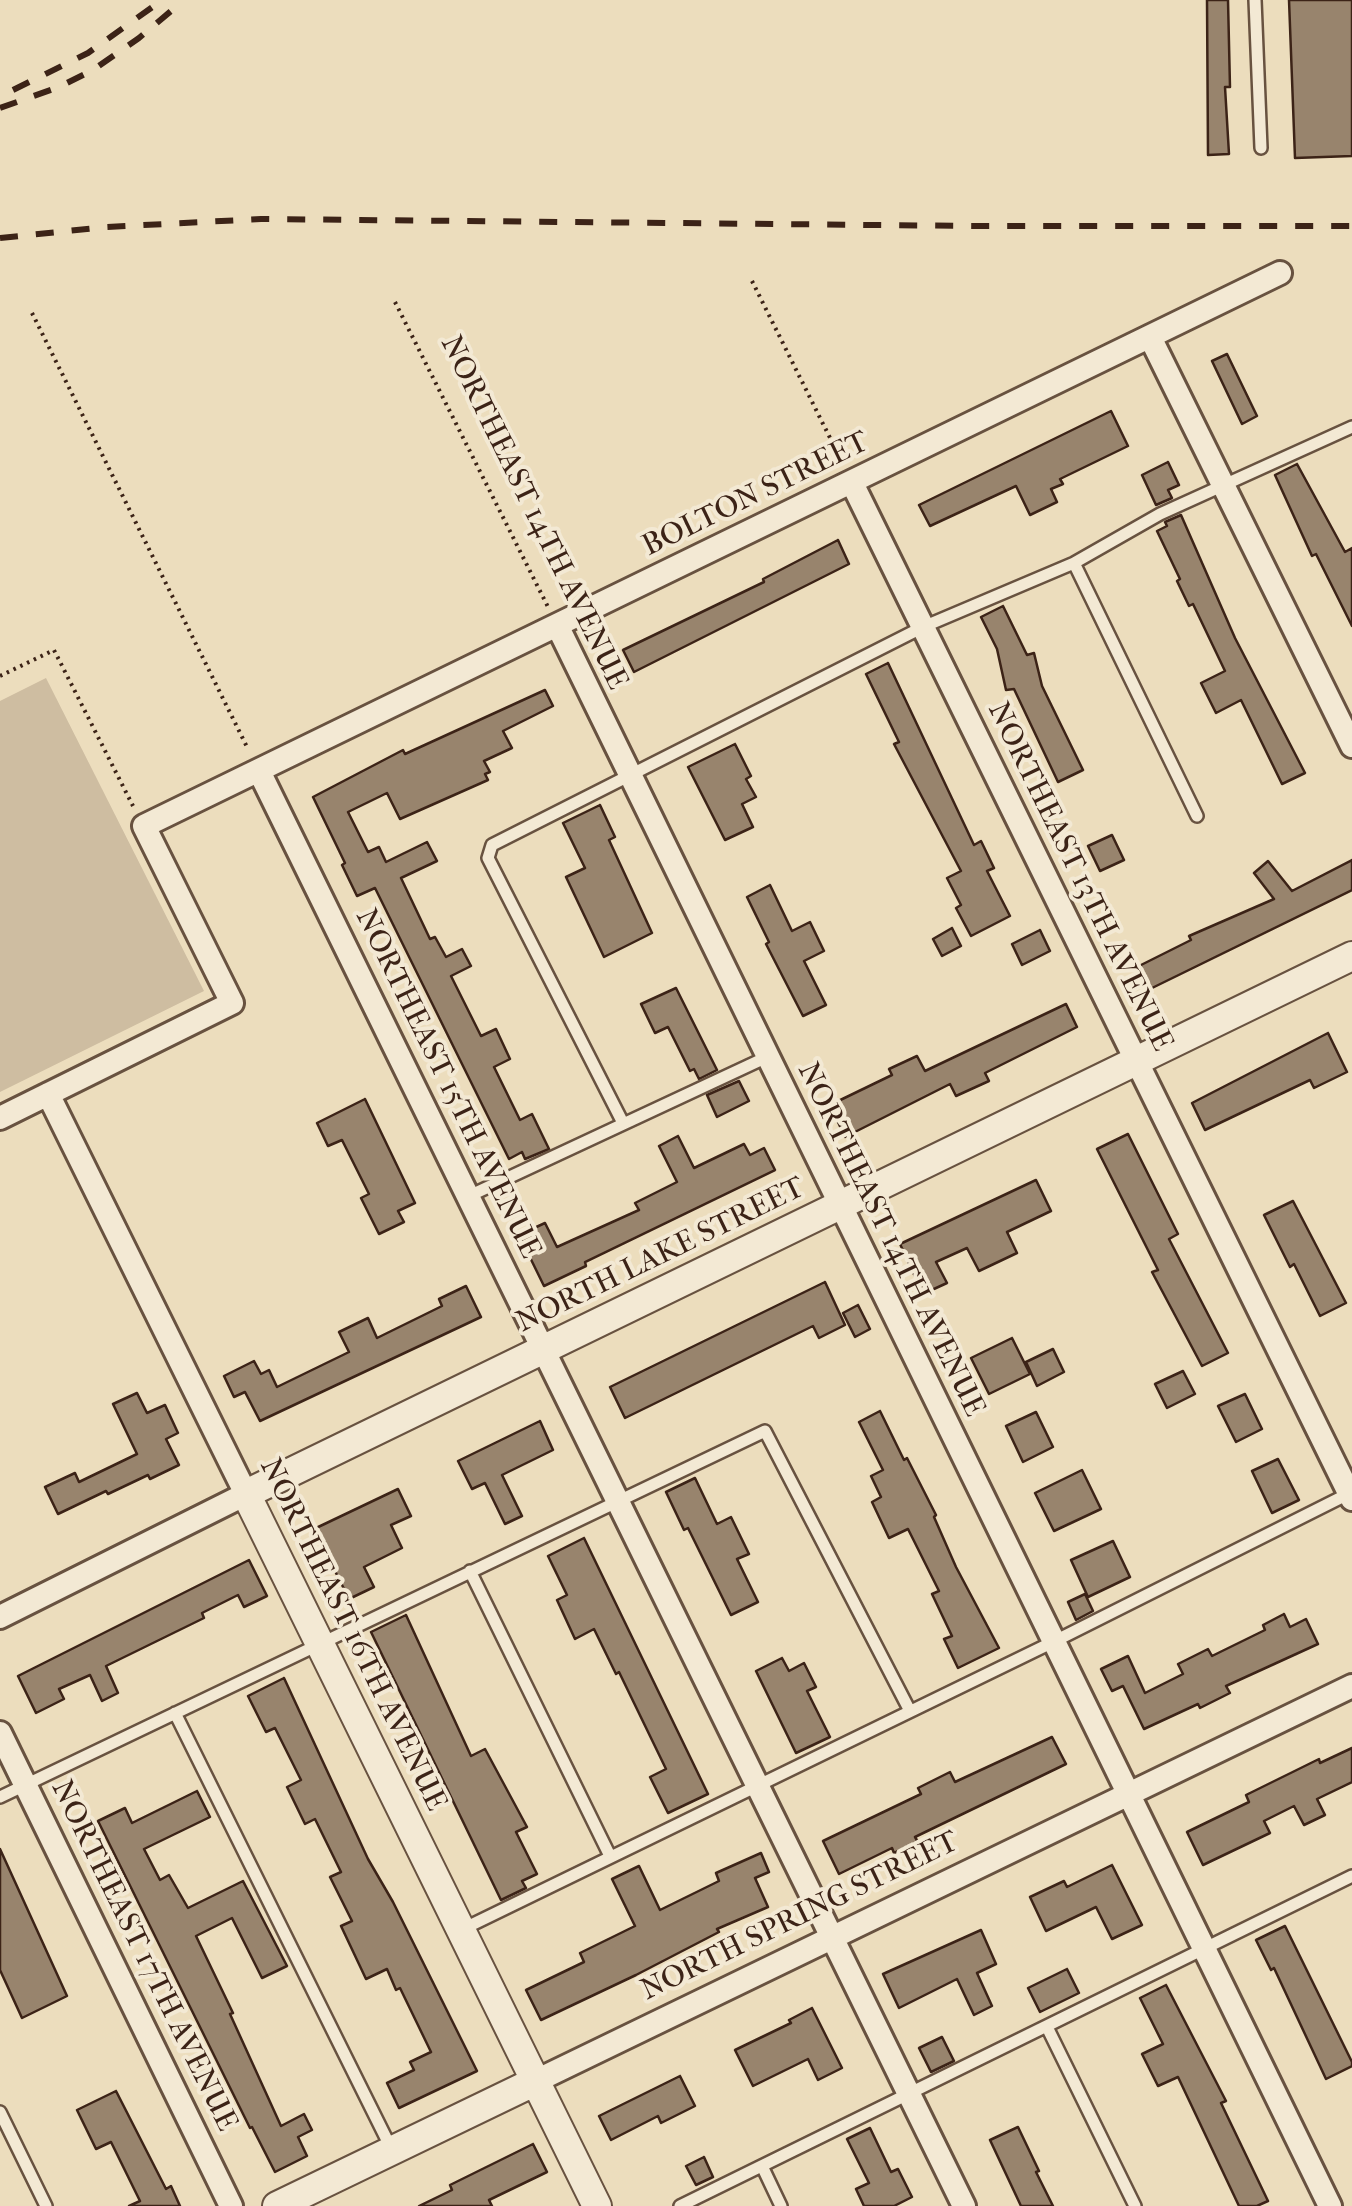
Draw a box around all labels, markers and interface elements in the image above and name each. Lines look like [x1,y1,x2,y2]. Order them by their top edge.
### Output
street label: NORTHEAST 14TH AVENUE [432,330,634,696]
street label: BOLTON STREET [637,425,875,565]
street label: NORTHEAST 13TH AVENUE [979,697,1179,1057]
street label: NORTHEAST 15TH AVENUE [347,903,547,1265]
street label: NORTHEAST 14TH AVENUE [789,1057,991,1423]
street label: NORTH LAKE STREET [511,1171,811,1341]
street label: NORTHEAST 16TH AVENUE [251,1453,453,1817]
street label: NORTHEAST 17TH AVENUE [42,1775,244,2137]
street label: NORTH SPRING STREET [636,1824,964,2010]

